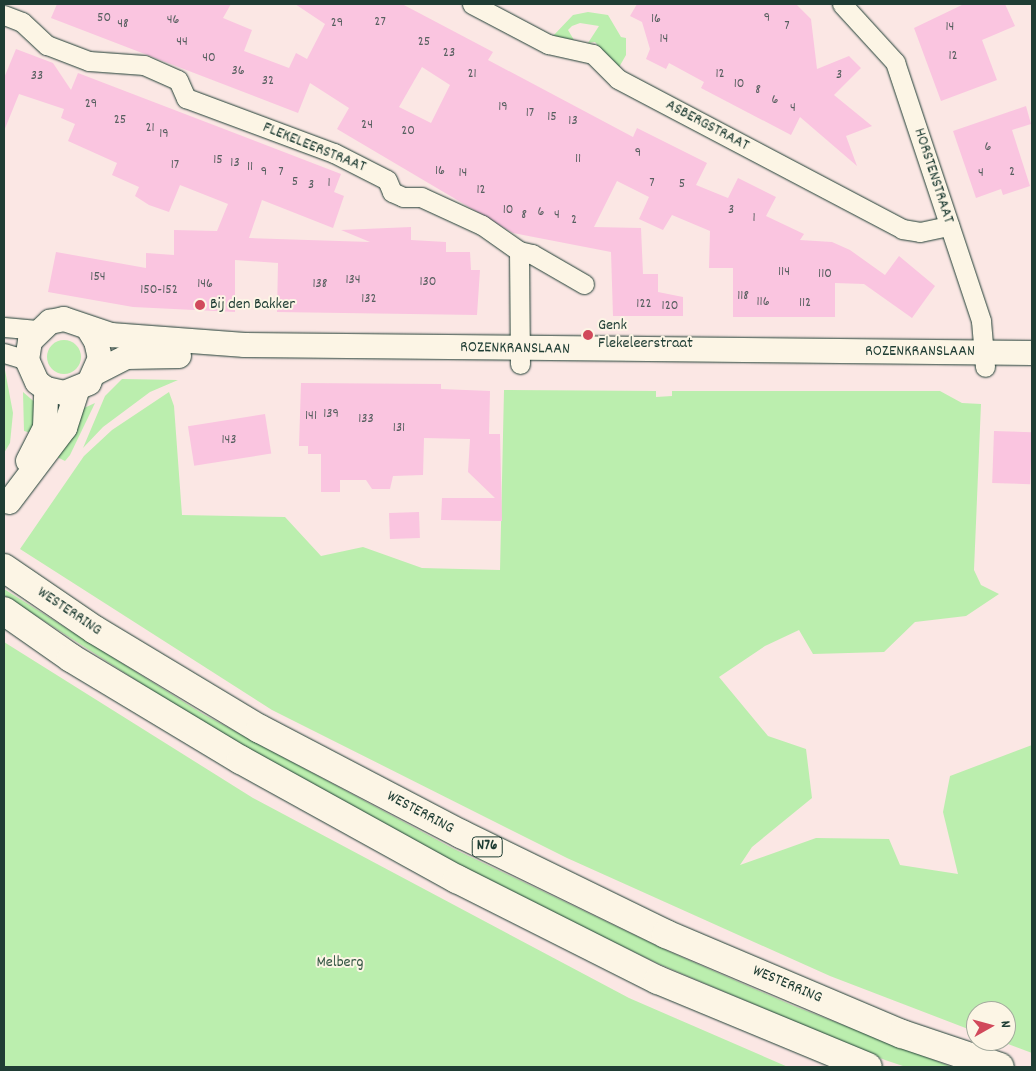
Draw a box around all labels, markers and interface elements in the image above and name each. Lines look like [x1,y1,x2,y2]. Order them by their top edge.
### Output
house number: 50 [97,10,111,26]
house number: 9 [764,10,770,26]
house number: 16 [651,11,661,27]
house number: 46 [167,12,179,28]
house number: 27 [374,14,386,30]
house number: 29 [331,15,343,31]
house number: 48 [117,16,129,32]
house number: 7 [784,18,790,34]
house number: 14 [946,19,954,35]
house number: 14 [660,31,668,47]
house number: 44 [176,34,188,50]
house number: 25 [418,34,430,50]
house number: 23 [443,45,455,61]
house number: 12 [948,48,958,64]
house number: 40 [202,50,216,66]
house number: 36 [231,63,245,79]
house number: 21 [467,66,477,82]
house number: 12 [715,66,725,82]
house number: 3 [836,67,842,83]
house number: 33 [31,68,43,84]
house number: 32 [262,73,274,89]
house number: 10 [734,76,744,92]
house number: 8 [755,82,761,98]
house number: 6 [772,92,778,108]
house number: 29 [85,96,97,112]
street label: ASBERGSTRAAT [662,96,752,156]
house number: 19 [498,99,508,115]
house number: 4 [790,100,796,116]
house number: 17 [526,105,534,121]
house number: 15 [547,109,557,125]
house number: 25 [114,112,126,128]
house number: 13 [568,113,578,129]
house number: 24 [361,117,373,133]
street label: FLEKELEERSTRAAT [260,119,368,177]
house number: 21 [145,120,155,136]
house number: 20 [401,123,415,139]
house number: 19 [159,126,169,142]
street label: HORSTENSTRAAT [909,126,957,226]
house number: 6 [985,139,991,155]
house number: 9 [635,145,641,161]
house number: 11 [575,151,581,167]
house number: 15 [213,152,223,168]
house number: 13 [230,155,240,171]
house number: 17 [171,157,179,173]
house number: 11 [247,159,253,175]
house number: 16 [435,163,445,179]
house number: 9 [261,164,267,180]
house number: 7 [278,164,284,180]
house number: 2 [1009,164,1015,180]
house number: 14 [459,165,467,181]
house number: 4 [978,165,984,181]
house number: 5 [292,174,298,190]
house number: 1 [327,175,331,191]
house number: 7 [649,175,655,191]
house number: 5 [679,176,685,192]
house number: 3 [308,177,314,193]
house number: 12 [476,182,486,198]
house number: 10 [503,202,513,218]
house number: 3 [728,202,734,218]
house number: 6 [538,204,544,220]
house number: 8 [521,207,527,223]
house number: 4 [554,207,560,223]
house number: 1 [752,210,756,226]
house number: 2 [571,212,577,228]
house number: 114 [778,264,790,280]
house number: 110 [818,266,832,282]
house number: 154 [90,269,106,285]
house number: 134 [345,272,361,288]
house number: 130 [420,274,436,290]
house number: 146 [197,276,213,292]
house number: 138 [313,276,327,292]
house number: 150-152 [140,282,178,298]
house number: 118 [737,288,749,304]
house number: 132 [361,291,377,307]
house number: 116 [757,294,769,310]
place label: Bij den Bakker [210,295,295,315]
house number: 112 [799,295,811,311]
house number: 122 [636,296,652,312]
house number: 120 [662,298,678,314]
marker: Bij den Bakker [194,299,206,311]
place label: Genk Flekeleerstraat [598,316,693,354]
marker: Genk Flekeleerstraat [582,329,594,341]
street label: ROZENKRANSLAAN [460,338,570,360]
street label: ROZENKRANSLAAN [865,342,975,362]
house number: 139 [323,406,339,422]
house number: 141 [305,408,317,424]
house number: 133 [358,411,374,427]
house number: 131 [393,420,405,436]
house number: 143 [221,432,237,448]
street label: WESTERRING [33,583,105,641]
street label: WESTERRING [383,787,457,839]
road number: N76 [471,834,503,860]
park label: Melberg [316,953,364,973]
street label: WESTERRING [749,962,825,1008]
north arrow [966,1001,1016,1051]
text: N [995,1020,1015,1029]

